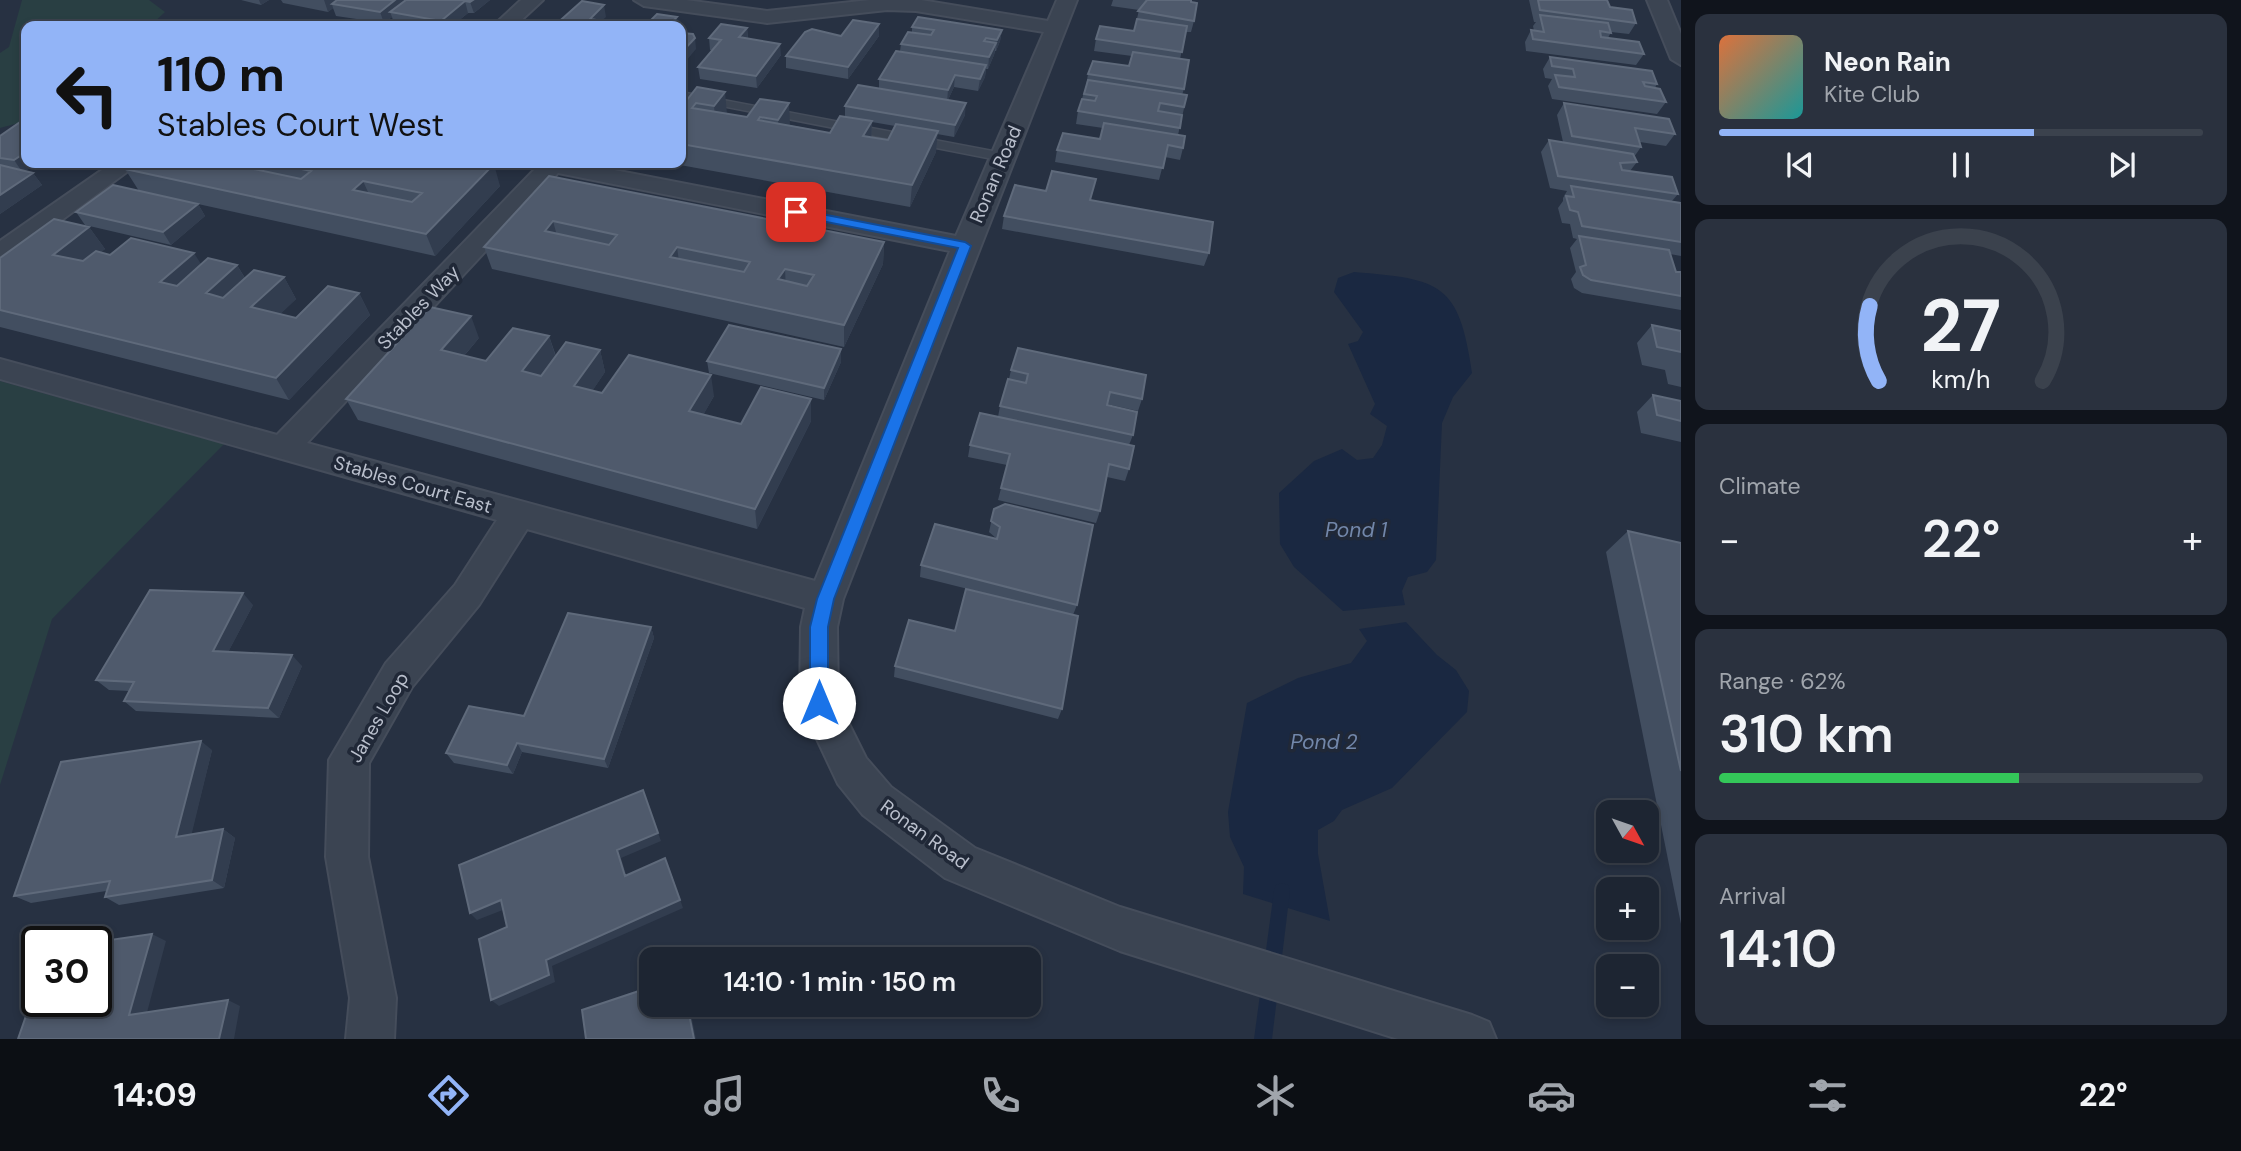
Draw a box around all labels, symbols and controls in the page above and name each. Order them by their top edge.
text: 110 m [157,42,285,106]
text: Neon Rain [1824,45,1951,79]
icon: left [42,49,133,140]
text: Kite Club [1824,79,1920,109]
text: Stables Court West [157,104,444,146]
street label: Ronan Road [964,122,1027,227]
icon: previous [1781,146,1819,184]
icon: pause [1942,146,1980,184]
icon: next [2103,146,2141,184]
pin [766,182,826,242]
icon: arrive [777,193,815,231]
street label: Stables Way [372,259,465,355]
text: 27 [1921,279,2001,374]
text: km/h [1931,362,1991,395]
street label: Stables Court East [331,450,495,519]
text: Climate [1719,471,1801,501]
text: 22° [1922,505,2000,573]
text: − [1719,515,1740,565]
text: + [2182,515,2203,565]
water label: Pond 1 [1325,516,1387,544]
position arrow [782,666,856,740]
text: Range · 62% [1719,666,1845,696]
street label: Janes Loop [343,668,414,767]
text: 310 km [1719,700,1894,768]
water label: Pond 2 [1290,728,1358,756]
street label: Ronan Road [876,794,974,875]
north arrow [1596,800,1659,863]
map controls [1596,800,1659,1017]
button: + [1596,877,1659,940]
text: Arrival [1719,881,1786,911]
text: 14:10 [1719,915,1837,983]
speed limit sign: 30 [21,926,112,1017]
button: − [1596,954,1659,1017]
text: 14:10 · 1 min · 150 m [724,965,956,999]
icon: directions [424,1071,473,1120]
icon: music [700,1071,749,1120]
icon: phone [976,1071,1025,1120]
icon: climate [1251,1071,1300,1120]
icon: car [1527,1071,1576,1120]
icon: filters [1803,1071,1852,1120]
text: 14:09 [113,1074,197,1116]
text: 22° [2079,1074,2128,1116]

